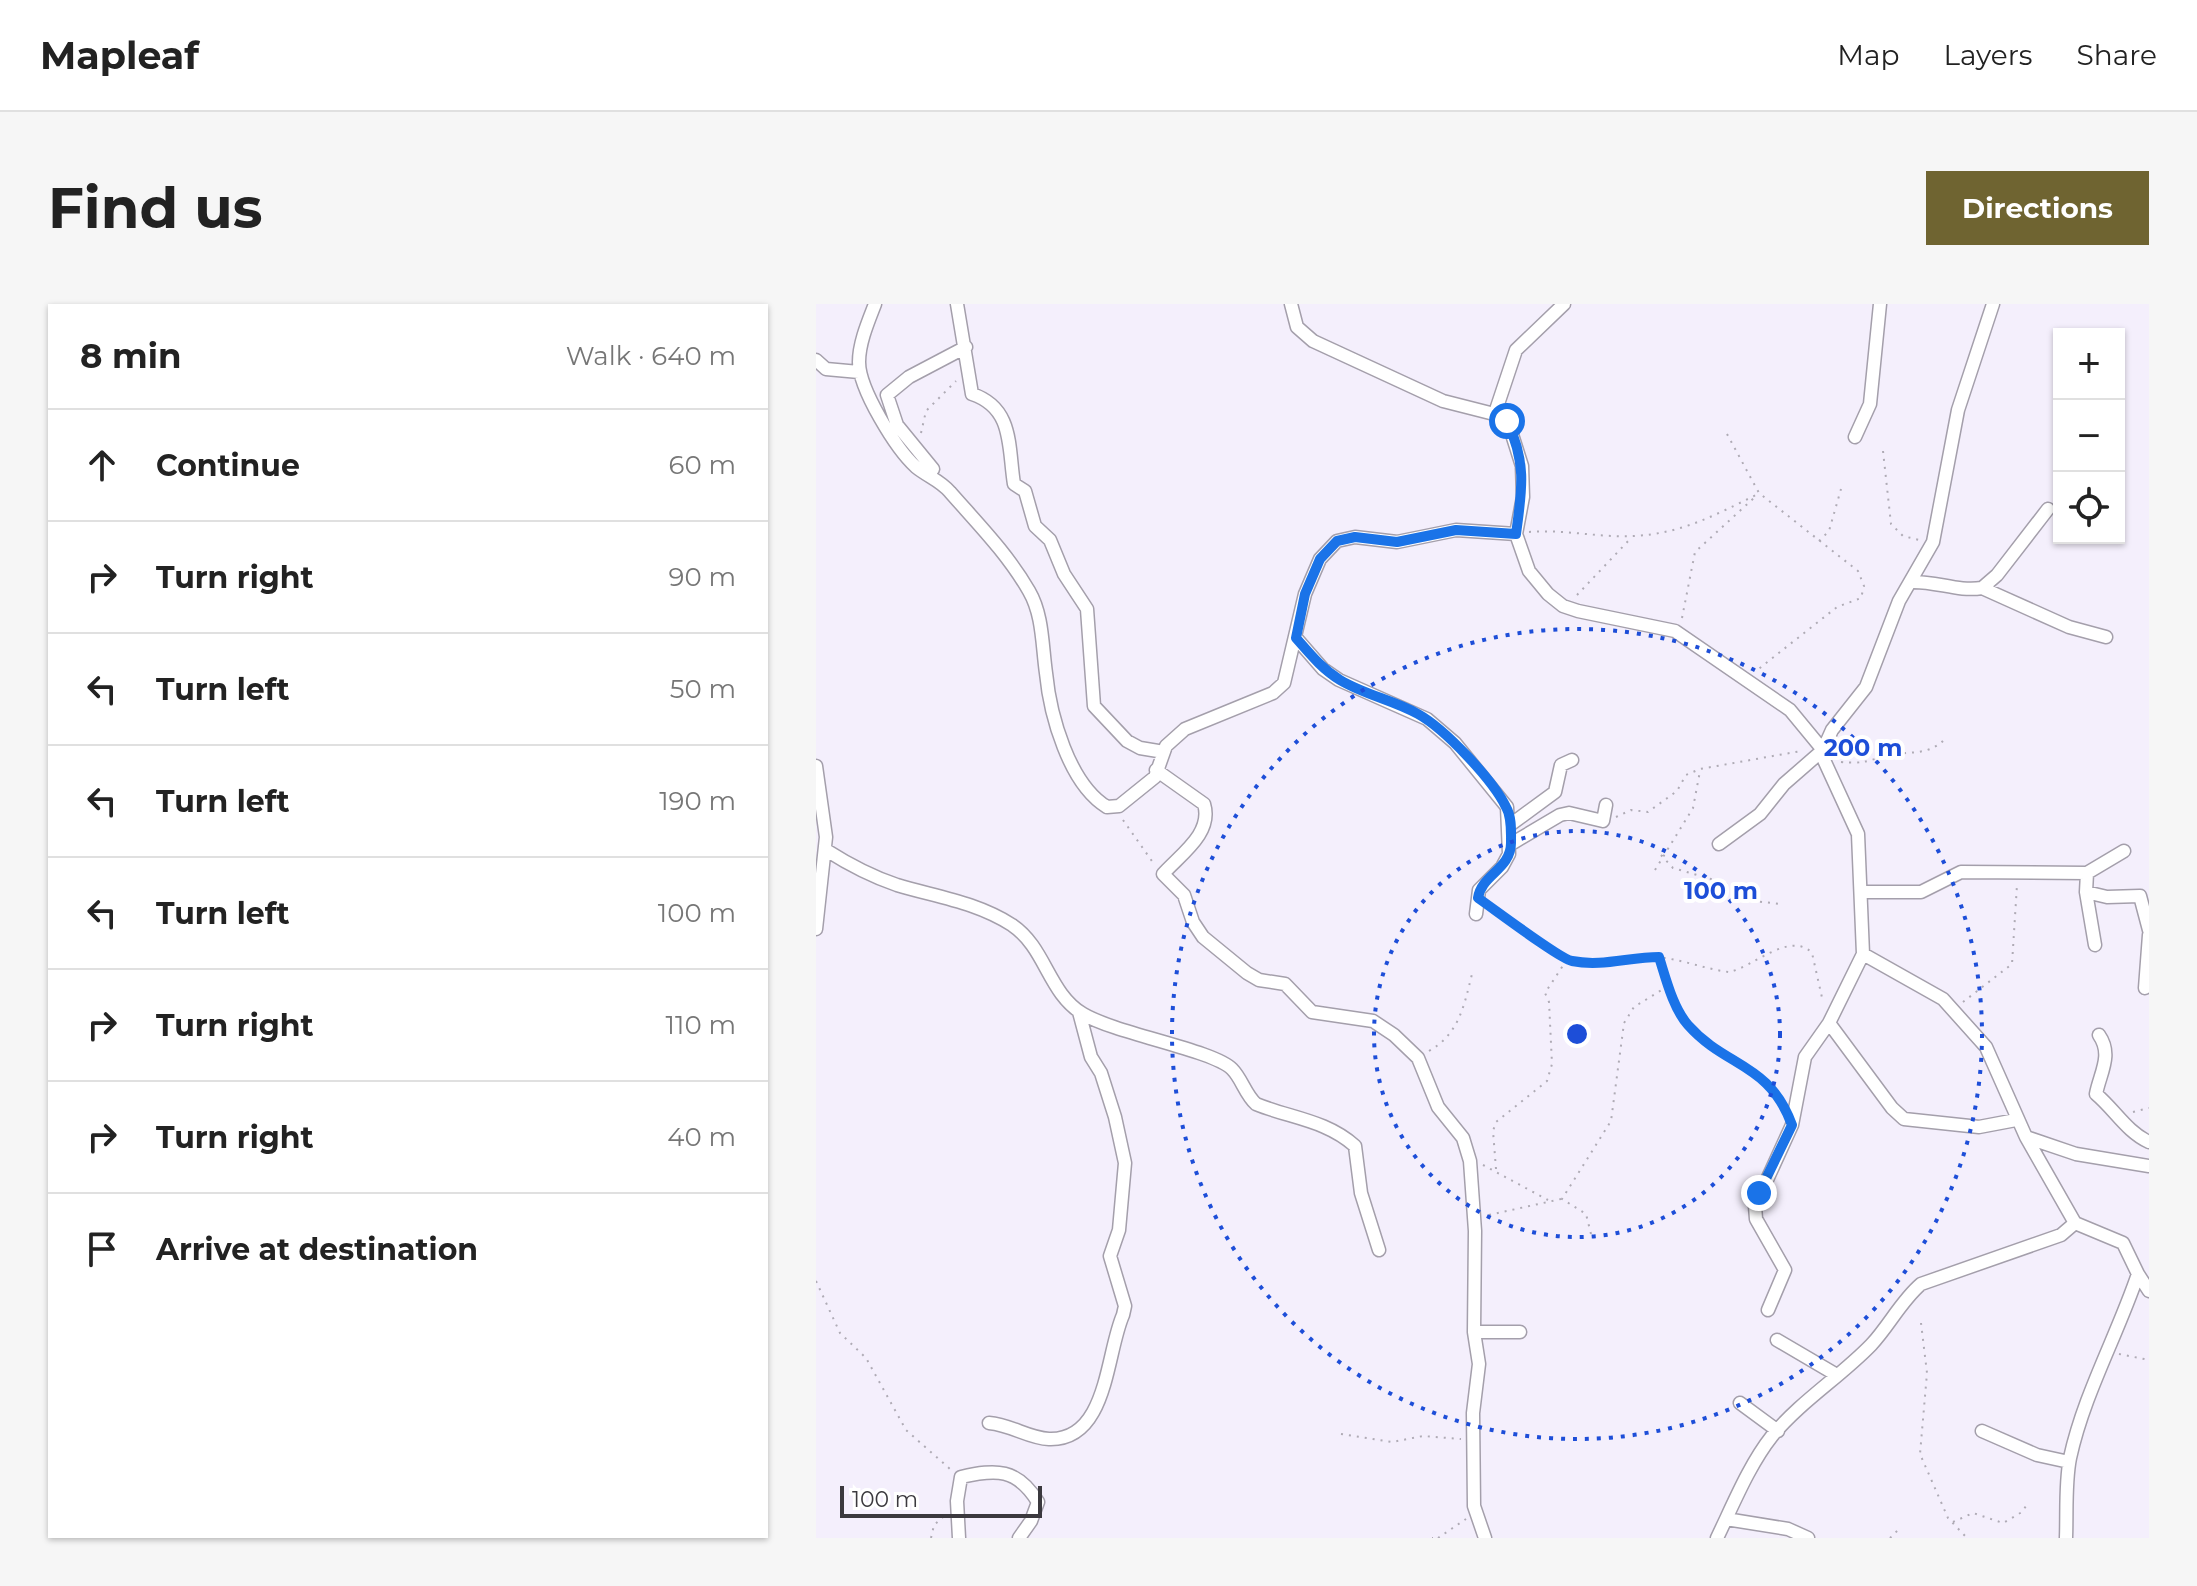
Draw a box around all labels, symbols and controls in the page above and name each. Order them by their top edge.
text: Mapleaf [40,32,199,79]
text: Map [1837,38,1900,72]
text: Layers [1944,38,2033,72]
text: Share [2077,38,2157,72]
button: Directions [1926,171,2149,245]
text: Find us [48,174,262,242]
map controls [2053,328,2125,544]
button: + [2053,328,2125,400]
text: 8 min [80,335,181,377]
text: Walk · 640 m [566,340,736,372]
button: − [2053,400,2125,472]
route start [1489,403,1525,439]
icon: ahead [80,443,124,487]
text: Continue [156,447,300,484]
text: 60 m [669,449,736,481]
button: locate [2053,472,2125,544]
icon: right [80,555,124,599]
text: Turn right [156,559,313,596]
text: 90 m [669,561,736,593]
icon: left [80,667,124,711]
text: Turn left [156,671,289,708]
text: 50 m [670,673,736,705]
text: 200 m [1824,733,1902,762]
icon: left [80,779,124,823]
text: Turn left [156,783,289,820]
text: 190 m [659,785,736,817]
text: 100 m [1684,876,1758,905]
icon: left [80,891,124,935]
text: Turn left [156,895,289,932]
text: 100 m [658,897,736,929]
icon: right [80,1003,124,1047]
text: Turn right [156,1007,313,1044]
text: 110 m [666,1009,736,1041]
centre of rings [1563,1020,1591,1048]
icon: right [80,1115,124,1159]
text: Turn right [156,1119,313,1156]
text: 40 m [667,1121,736,1153]
route end [1741,1175,1777,1211]
icon: arrive [80,1227,124,1271]
text: Arrive at destination [156,1231,478,1268]
scale bar [840,1482,1042,1518]
text: 100 m [852,1486,918,1513]

